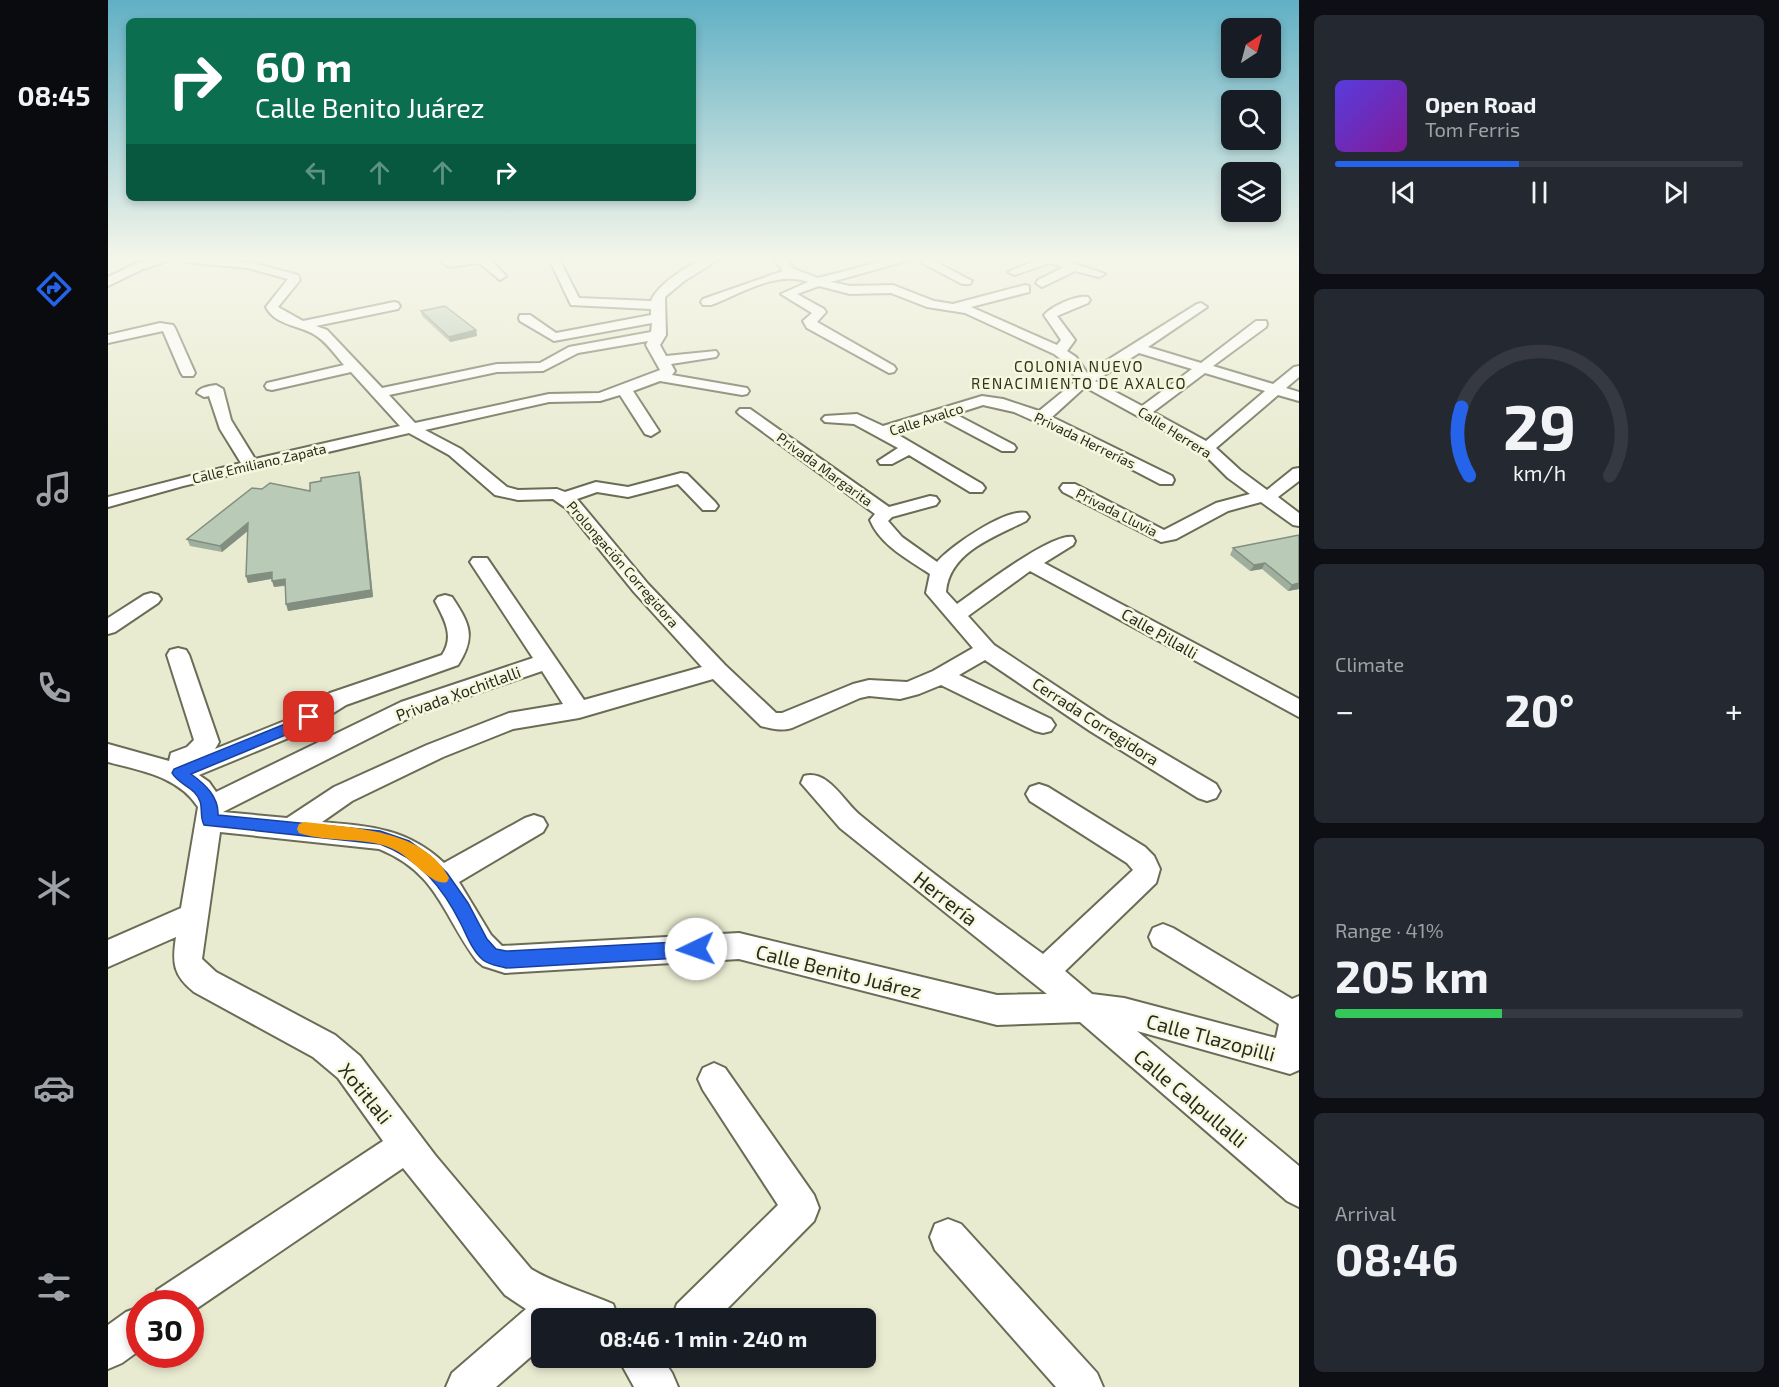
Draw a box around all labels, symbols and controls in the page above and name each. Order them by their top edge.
north arrow [1221,18,1281,78]
map controls [1221,18,1281,222]
text: 60 m [255,40,352,90]
icon: right [156,42,234,120]
text: 08:45 [18,79,90,111]
button: search [1221,90,1281,150]
text: Calle Benito Juárez [255,91,485,123]
text: Open Road [1425,91,1537,117]
text: Tom Ferris [1425,117,1520,141]
icon: left [300,156,333,189]
icon: ahead [363,156,396,189]
icon: ahead [426,156,459,189]
icon: right [489,156,522,189]
button: layers [1221,162,1281,222]
icon: previous [1387,176,1420,209]
icon: pause [1523,176,1556,209]
icon: next [1659,176,1692,209]
icon: directions [33,268,75,310]
district label: COLONIA NUEVO RENACIMIENTO DE AXALCO [971,357,1187,392]
text: 29 [1502,388,1576,463]
street label: Calle Axalco [887,399,965,439]
street label: Calle Herrera [1135,403,1215,461]
street label: Privada Herrerías [1032,408,1138,472]
street label: Privada Margarita [774,429,876,509]
street label: Calle Emiliano Zapata [190,439,328,487]
text: km/h [1512,461,1566,486]
icon: music [33,468,75,510]
street label: Privada Lluvia [1073,484,1161,540]
street label: Prolongación Corregidora [563,497,683,631]
street label: Calle Pillalli [1119,604,1201,662]
text: Climate [1335,652,1404,676]
street label: Privada Xochitlalli [393,662,523,724]
icon: phone [33,667,75,709]
street label: Cerrada Corregidora [1029,673,1163,769]
text: 20° [1505,682,1575,736]
text: − [1335,690,1354,730]
text: + [1725,690,1743,730]
pin [283,691,334,742]
icon: arrive [292,700,325,733]
street label: Herrería [909,866,983,930]
icon: climate [33,867,75,909]
position arrow [664,917,728,981]
text: Range · 41% [1335,918,1444,942]
street label: Calle Benito Juárez [754,939,924,1003]
text: 205 km [1335,948,1489,1002]
street label: Calle Tlazopilli [1144,1008,1278,1066]
street label: Calle Calpullalli [1129,1044,1253,1152]
street label: Xotitlali [334,1058,398,1128]
icon: car [33,1067,75,1109]
text: Arrival [1335,1201,1396,1225]
text: 08:46 [1335,1231,1458,1285]
icon: filters [33,1266,75,1308]
speed limit sign: 30 [126,1290,204,1368]
text: 08:46 · 1 min · 240 m [599,1325,808,1351]

